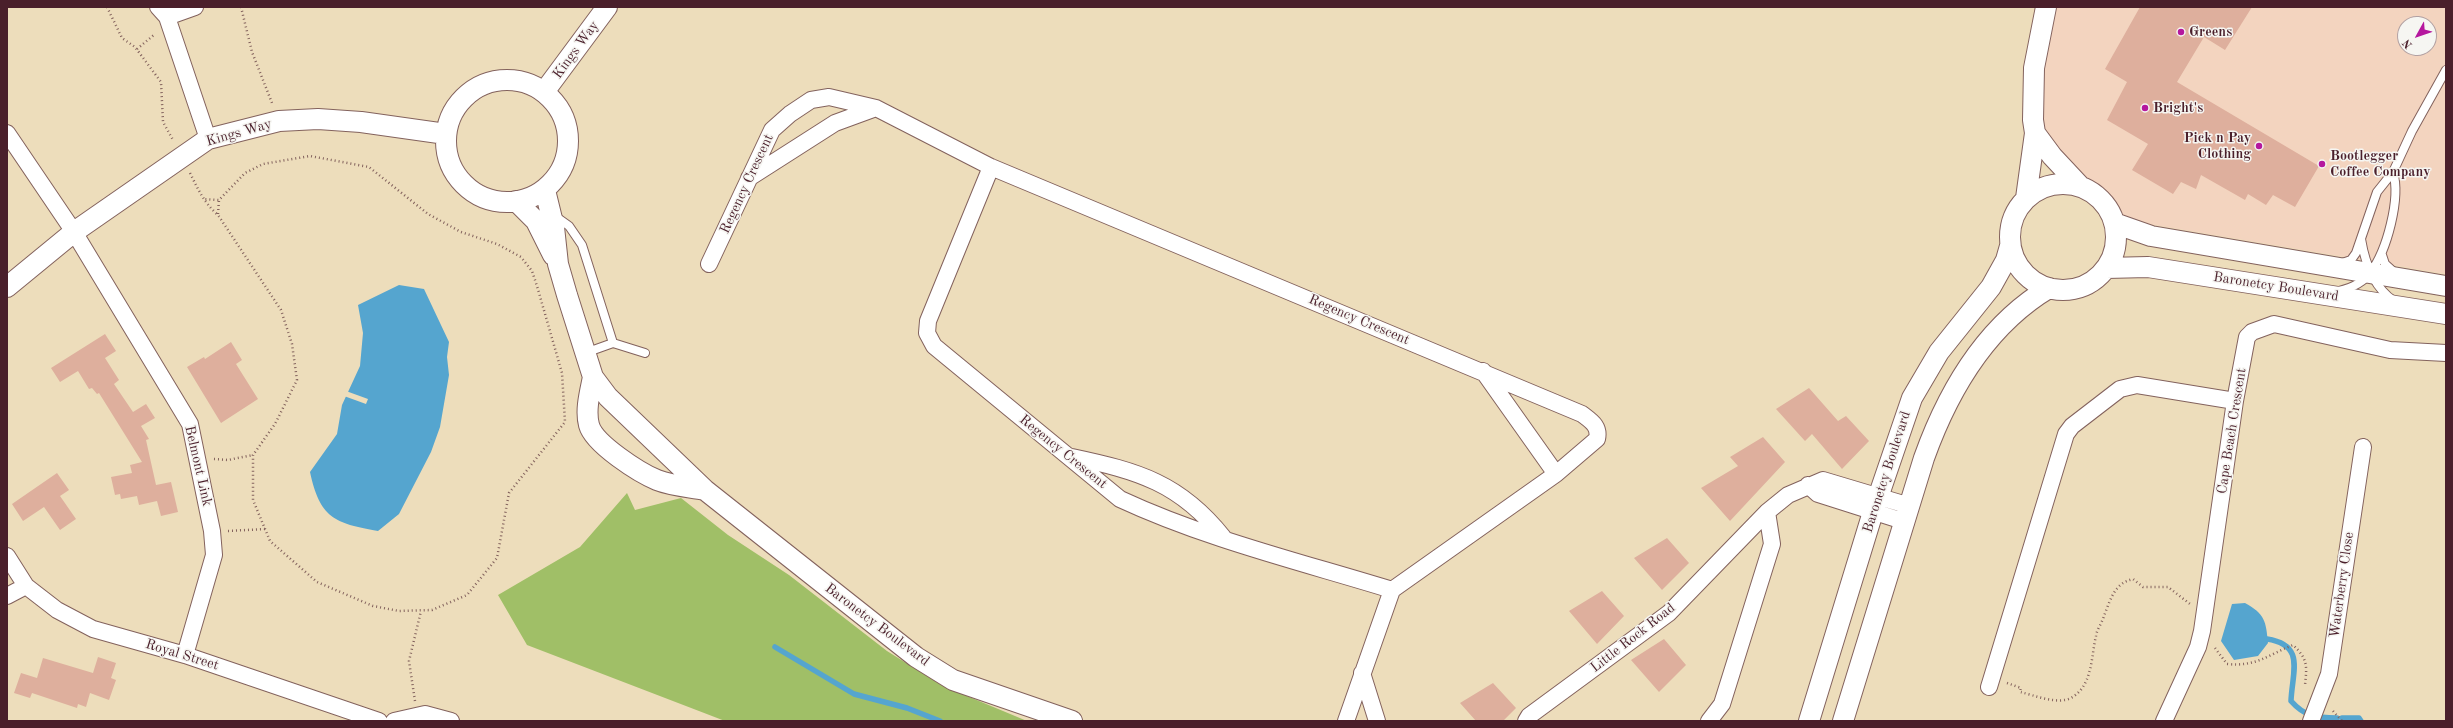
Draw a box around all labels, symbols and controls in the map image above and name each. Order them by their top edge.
north arrow [2397,16,2437,56]
street label: Kings Way [549,18,603,82]
place label: Greens [2189,24,2232,40]
marker: Greens [2176,27,2186,37]
text: N [2401,37,2415,50]
place label: Bright's [2153,100,2203,116]
marker: Bright's [2140,103,2150,113]
street label: Kings Way [204,116,274,150]
place label: Pick n Pay Clothing [2184,130,2251,162]
street label: Regency Crescent [717,131,777,237]
marker: Pick n Pay Clothing [2254,141,2264,151]
place label: Bootlegger Coffee Company [2330,148,2431,180]
marker: Bootlegger Coffee Company [2317,159,2327,169]
street label: Baronetcy Boulevard [2212,269,2340,305]
street label: Regency Crescent [1306,291,1412,349]
street label: Cape Beach Crescent [2214,367,2250,495]
street label: Baronetcy Boulevard [1859,409,1915,535]
street label: Regency Crescent [1016,411,1110,493]
street label: Belmont Link [181,424,215,508]
street label: Waterberry Close [2326,531,2358,639]
street label: Baronetcy Boulevard [821,580,933,670]
street label: Little Rock Road [1587,600,1679,676]
street label: Royal Street [143,636,221,674]

